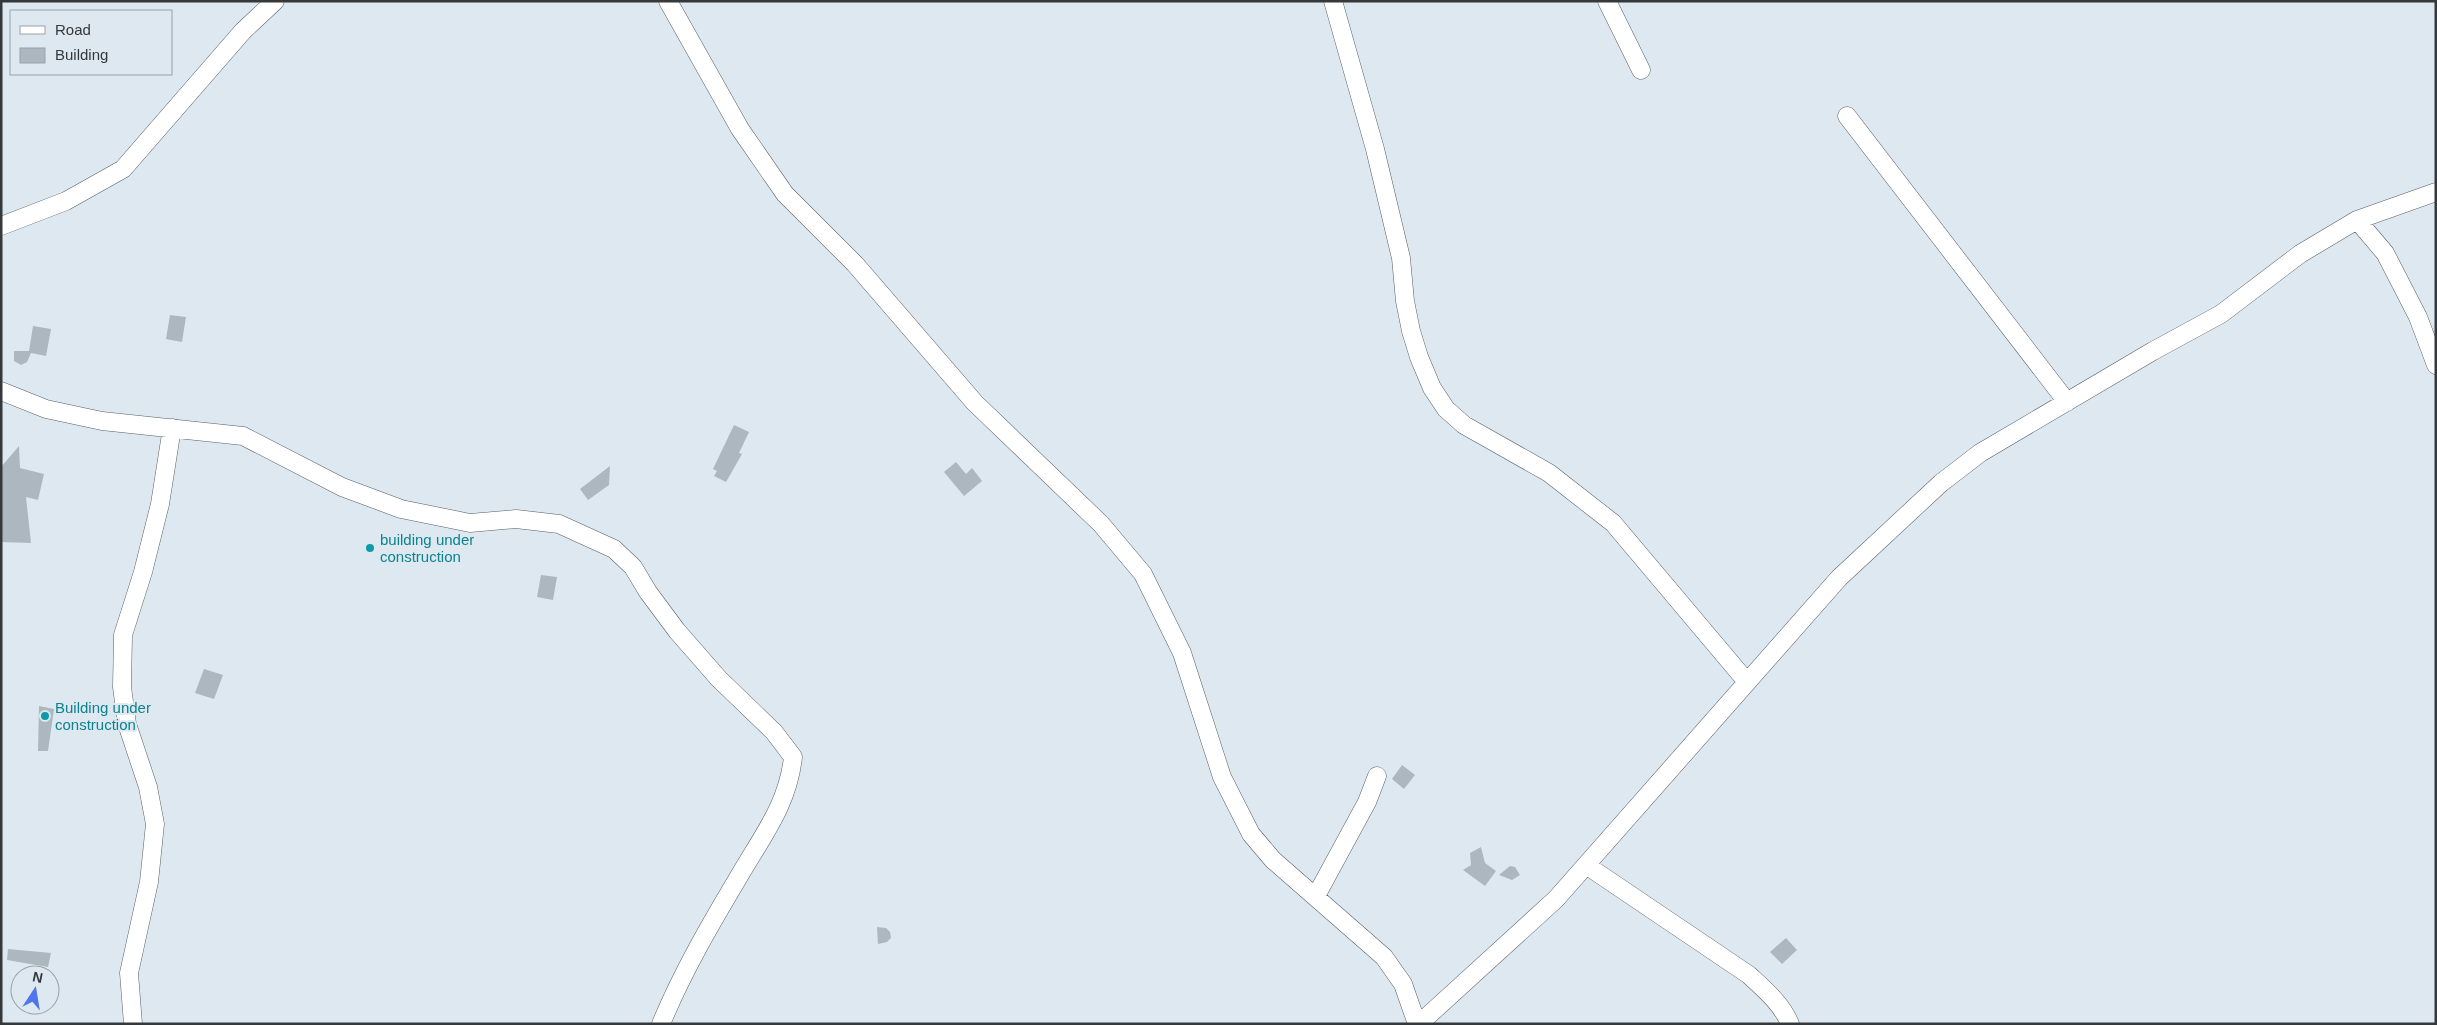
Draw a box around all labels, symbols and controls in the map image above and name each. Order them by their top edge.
legend [10,10,172,75]
text: Road [55,21,91,38]
text: Building [55,46,108,63]
place label: building under construction [380,531,474,565]
marker: building under construction [364,542,376,554]
place label: Building under construction [55,699,151,733]
marker: Building under construction [39,710,51,722]
north arrow [10,965,60,1015]
text: N [31,968,44,986]

